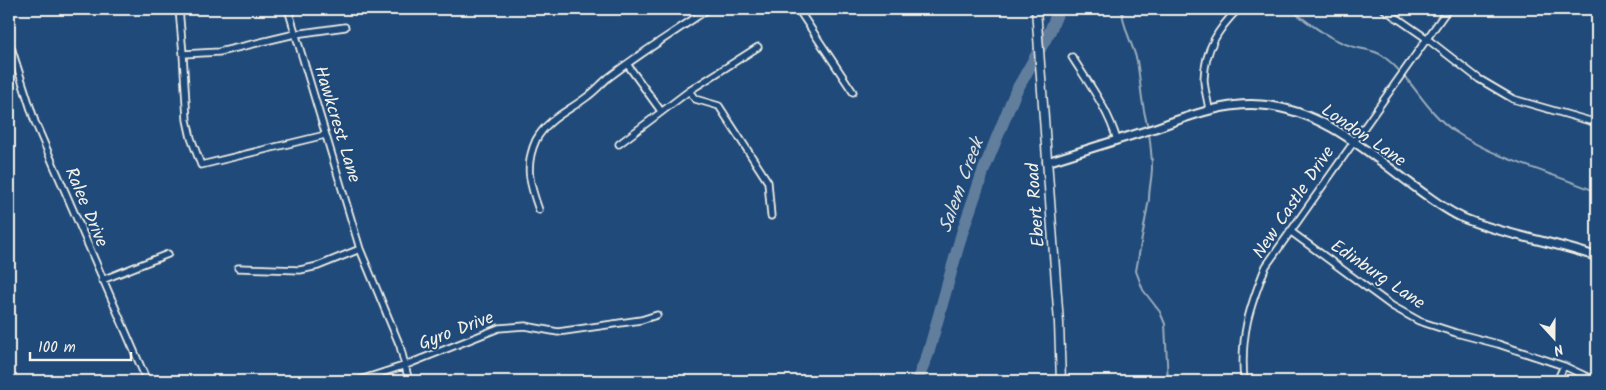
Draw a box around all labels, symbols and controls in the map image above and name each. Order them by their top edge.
street label: Hawkcrest Lane [305,62,368,187]
street label: London Lane [1315,97,1412,176]
water label: Salem Creek [931,131,994,237]
street label: New Castle Drive [1246,141,1343,265]
street label: Ebert Road [1019,161,1054,248]
street label: Ralee Drive [56,163,115,252]
street label: Edinburg Lane [1324,233,1431,318]
street label: Gyro Drive [415,304,498,359]
north arrow [1528,312,1578,362]
scale bar [30,330,131,362]
text: 100 m [38,336,76,360]
text: N [1550,337,1566,361]

